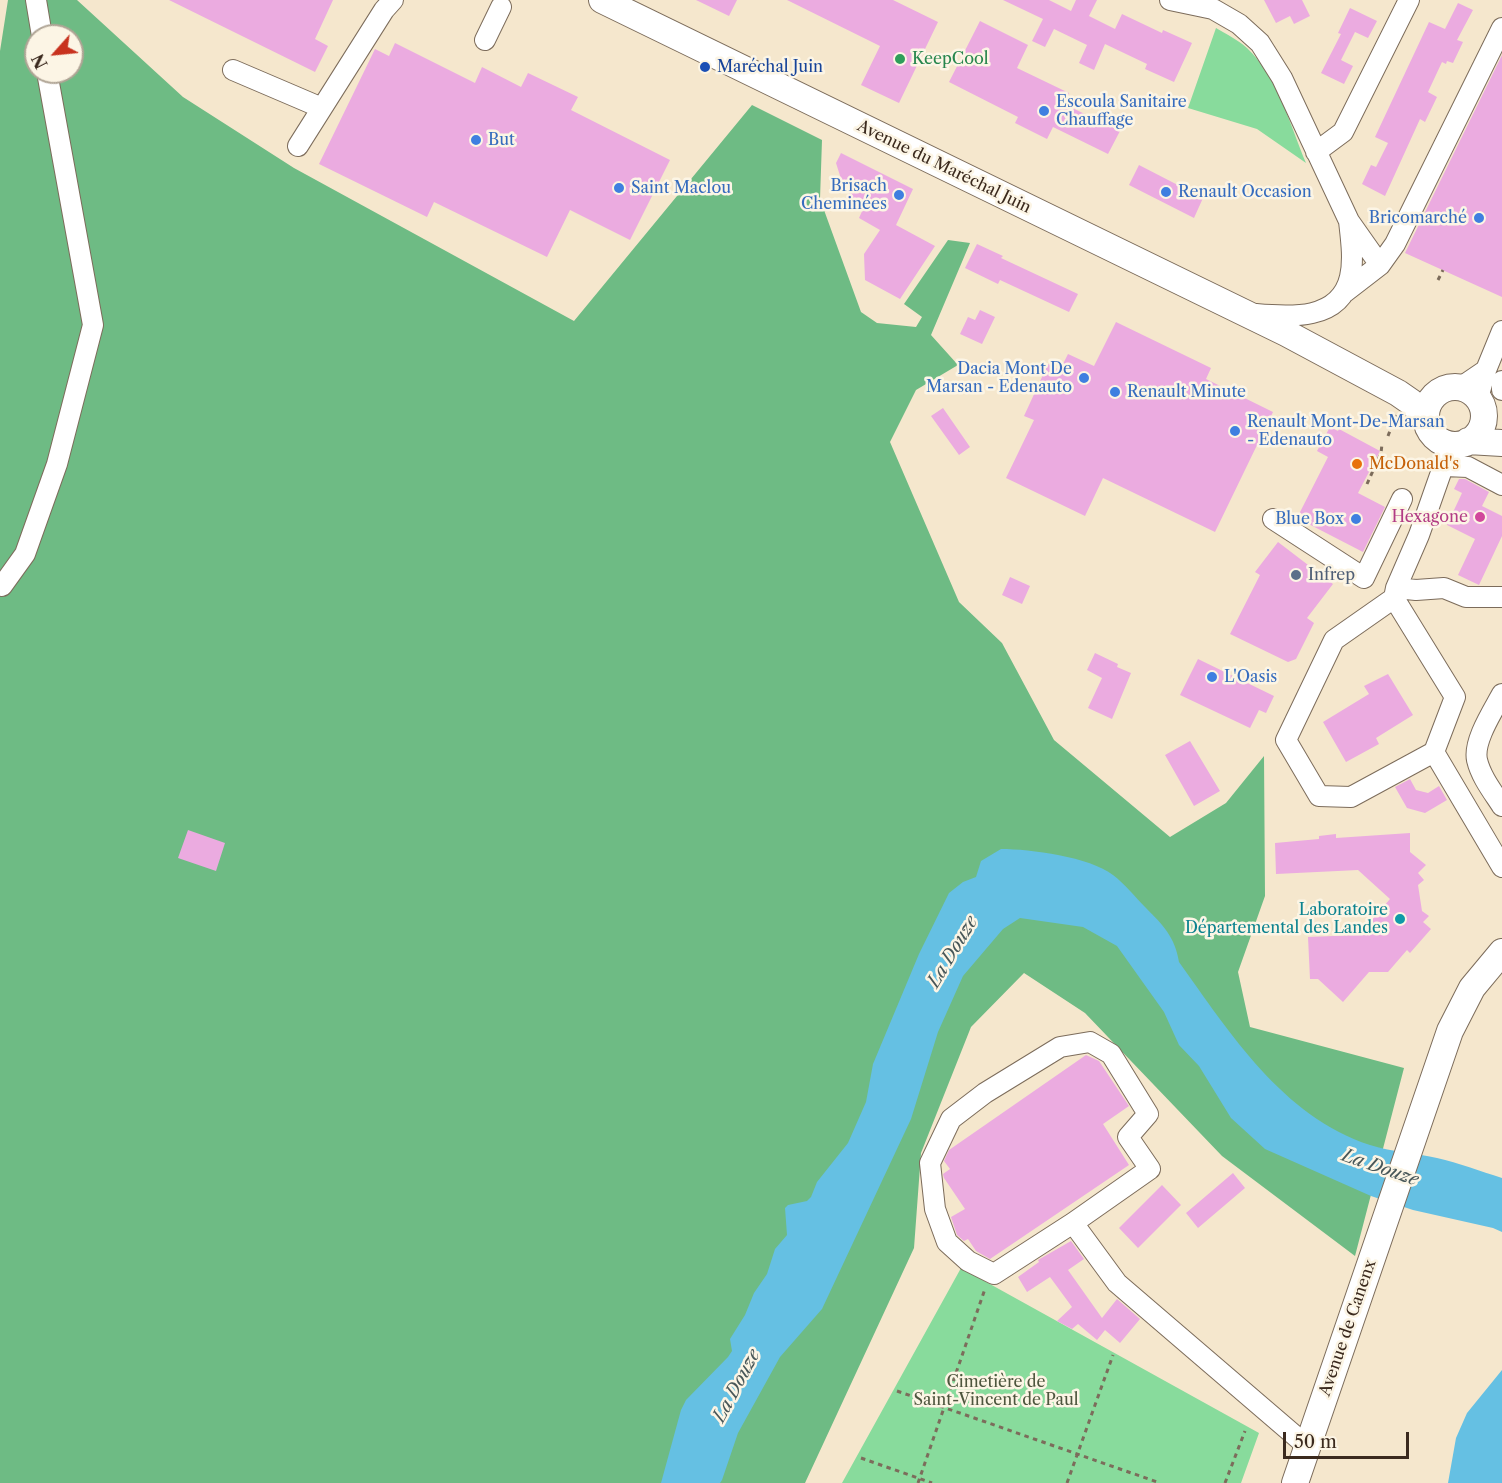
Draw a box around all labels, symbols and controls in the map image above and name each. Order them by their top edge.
north arrow [24,24,84,84]
place label: KeepCool [912,49,989,69]
text: N [28,51,52,72]
marker: KeepCool [893,52,907,66]
place label: Maréchal Juin [717,57,823,77]
marker: Maréchal Juin [698,60,712,74]
place label: Escoula Sanitaire Chauffage [1056,92,1187,130]
marker: Escoula Sanitaire Chauffage [1037,104,1051,118]
street label: Avenue du Maréchal Juin [854,116,1034,218]
place label: But [488,130,515,150]
marker: But [469,133,483,147]
place label: Brisach Cheminées [801,176,887,214]
place label: Saint Maclou [631,178,731,198]
marker: Saint Maclou [612,181,626,195]
place label: Renault Occasion [1178,182,1312,202]
marker: Renault Occasion [1159,185,1173,199]
marker: Brisach Cheminées [892,188,906,202]
place label: Bricomarché [1369,208,1467,228]
marker: Bricomarché [1472,211,1486,225]
place label: Dacia Mont De Marsan - Edenauto [926,359,1072,397]
marker: Dacia Mont De Marsan - Edenauto [1077,371,1091,385]
place label: Renault Minute [1127,382,1246,402]
marker: Renault Minute [1108,385,1122,399]
place label: Renault Mont-De-Marsan - Edenauto [1247,412,1445,450]
marker: Renault Mont-De-Marsan - Edenauto [1228,424,1242,438]
place label: McDonald's [1369,454,1459,474]
marker: McDonald's [1350,457,1364,471]
place label: Hexagone [1391,507,1468,527]
place label: Blue Box [1275,509,1344,529]
marker: Hexagone [1473,510,1487,524]
marker: Blue Box [1349,512,1363,526]
place label: Infrep [1308,565,1355,585]
marker: Infrep [1289,568,1303,582]
place label: L'Oasis [1224,667,1277,687]
marker: L'Oasis [1205,670,1219,684]
place label: Laboratoire Départemental des Landes [1185,900,1388,938]
water label: La Douze [923,912,983,992]
marker: Laboratoire Départemental des Landes [1393,912,1407,926]
water label: La Douze [1339,1145,1421,1191]
street label: Avenue de Canenx [1316,1257,1380,1399]
water label: La Douze [709,1346,765,1426]
park label: Cimetière de Saint-Vincent de Paul [913,1372,1079,1410]
scale bar [1286,1420,1412,1458]
text: 50 m [1294,1431,1337,1453]

